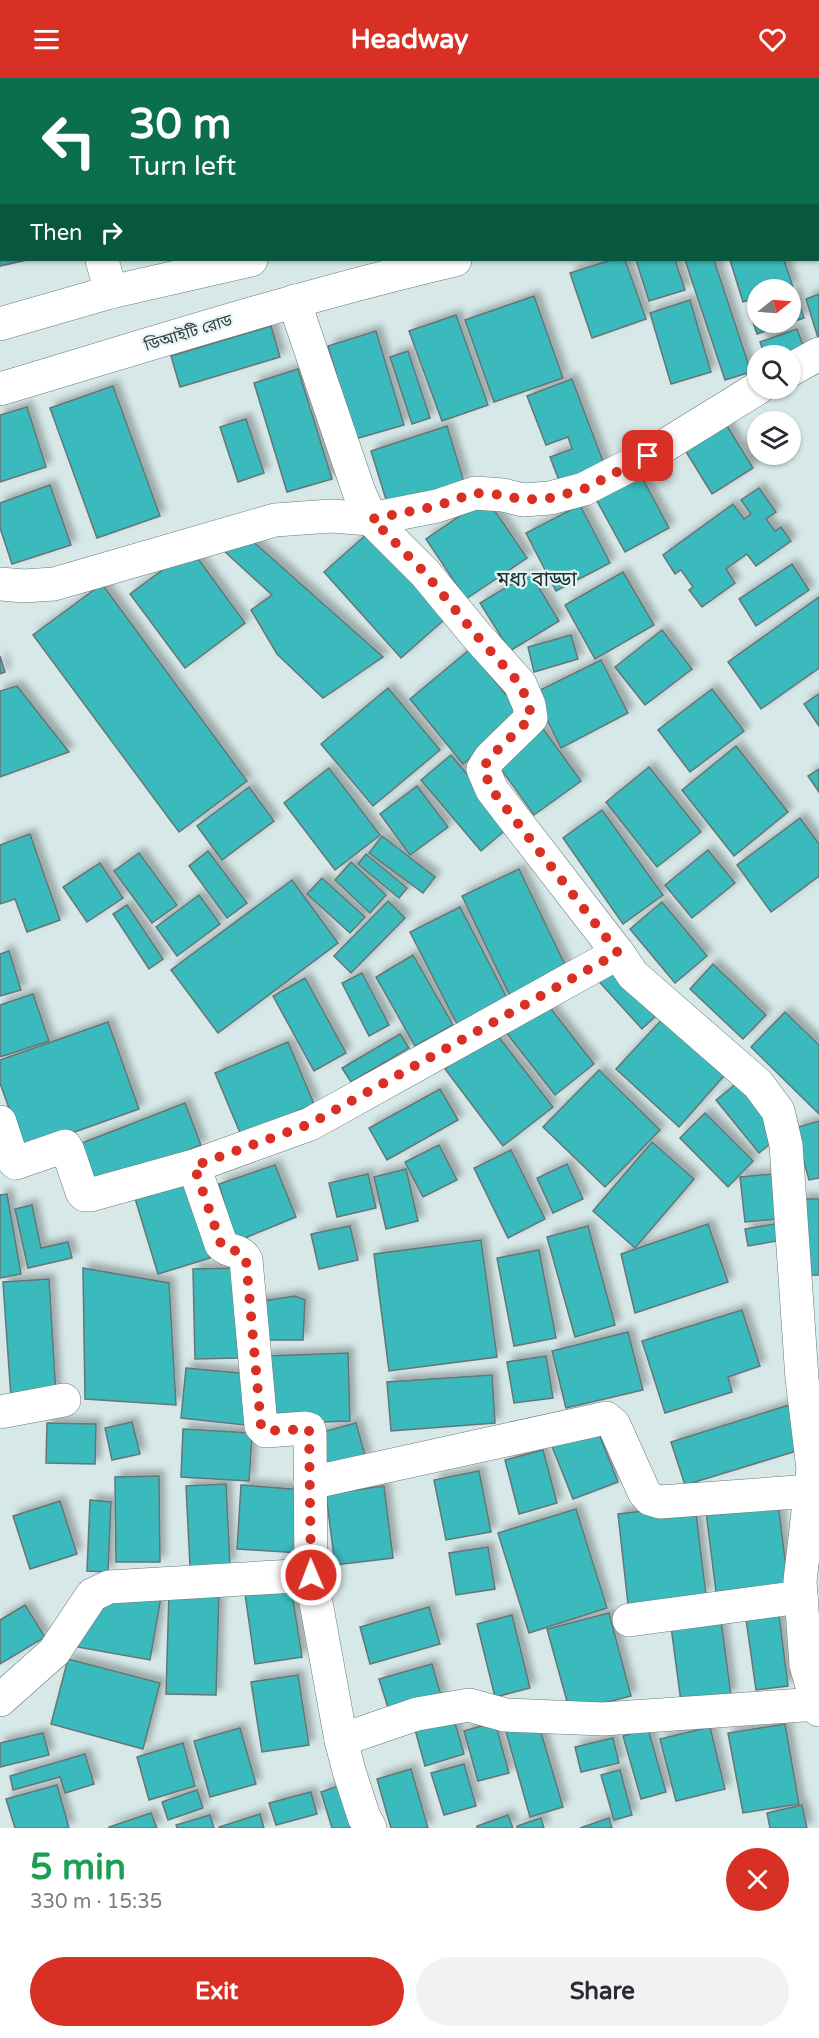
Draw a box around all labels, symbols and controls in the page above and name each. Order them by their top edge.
icon: menu [30,23,63,56]
text: Headway [350,23,469,56]
icon: heart [756,23,789,56]
text: 30 m [129,99,231,150]
icon: left [30,102,108,180]
text: Turn left [129,150,236,183]
icon: right [95,216,128,249]
text: Then [30,220,83,246]
north arrow [747,279,801,333]
map controls [747,279,801,465]
street label: ডিআইটি রোড [141,310,235,356]
button: search [747,345,801,399]
button: layers [747,411,801,465]
pin [622,430,673,481]
icon: arrive [631,439,664,472]
district label: মধ্য বাড্ডা [496,568,578,592]
position arrow [279,1543,343,1607]
text: 5 min [30,1846,126,1889]
button: close [726,1848,789,1911]
text: 330 m · 15:35 [30,1890,162,1914]
button: Exit [30,1957,404,2026]
button: Share [416,1957,789,2026]

